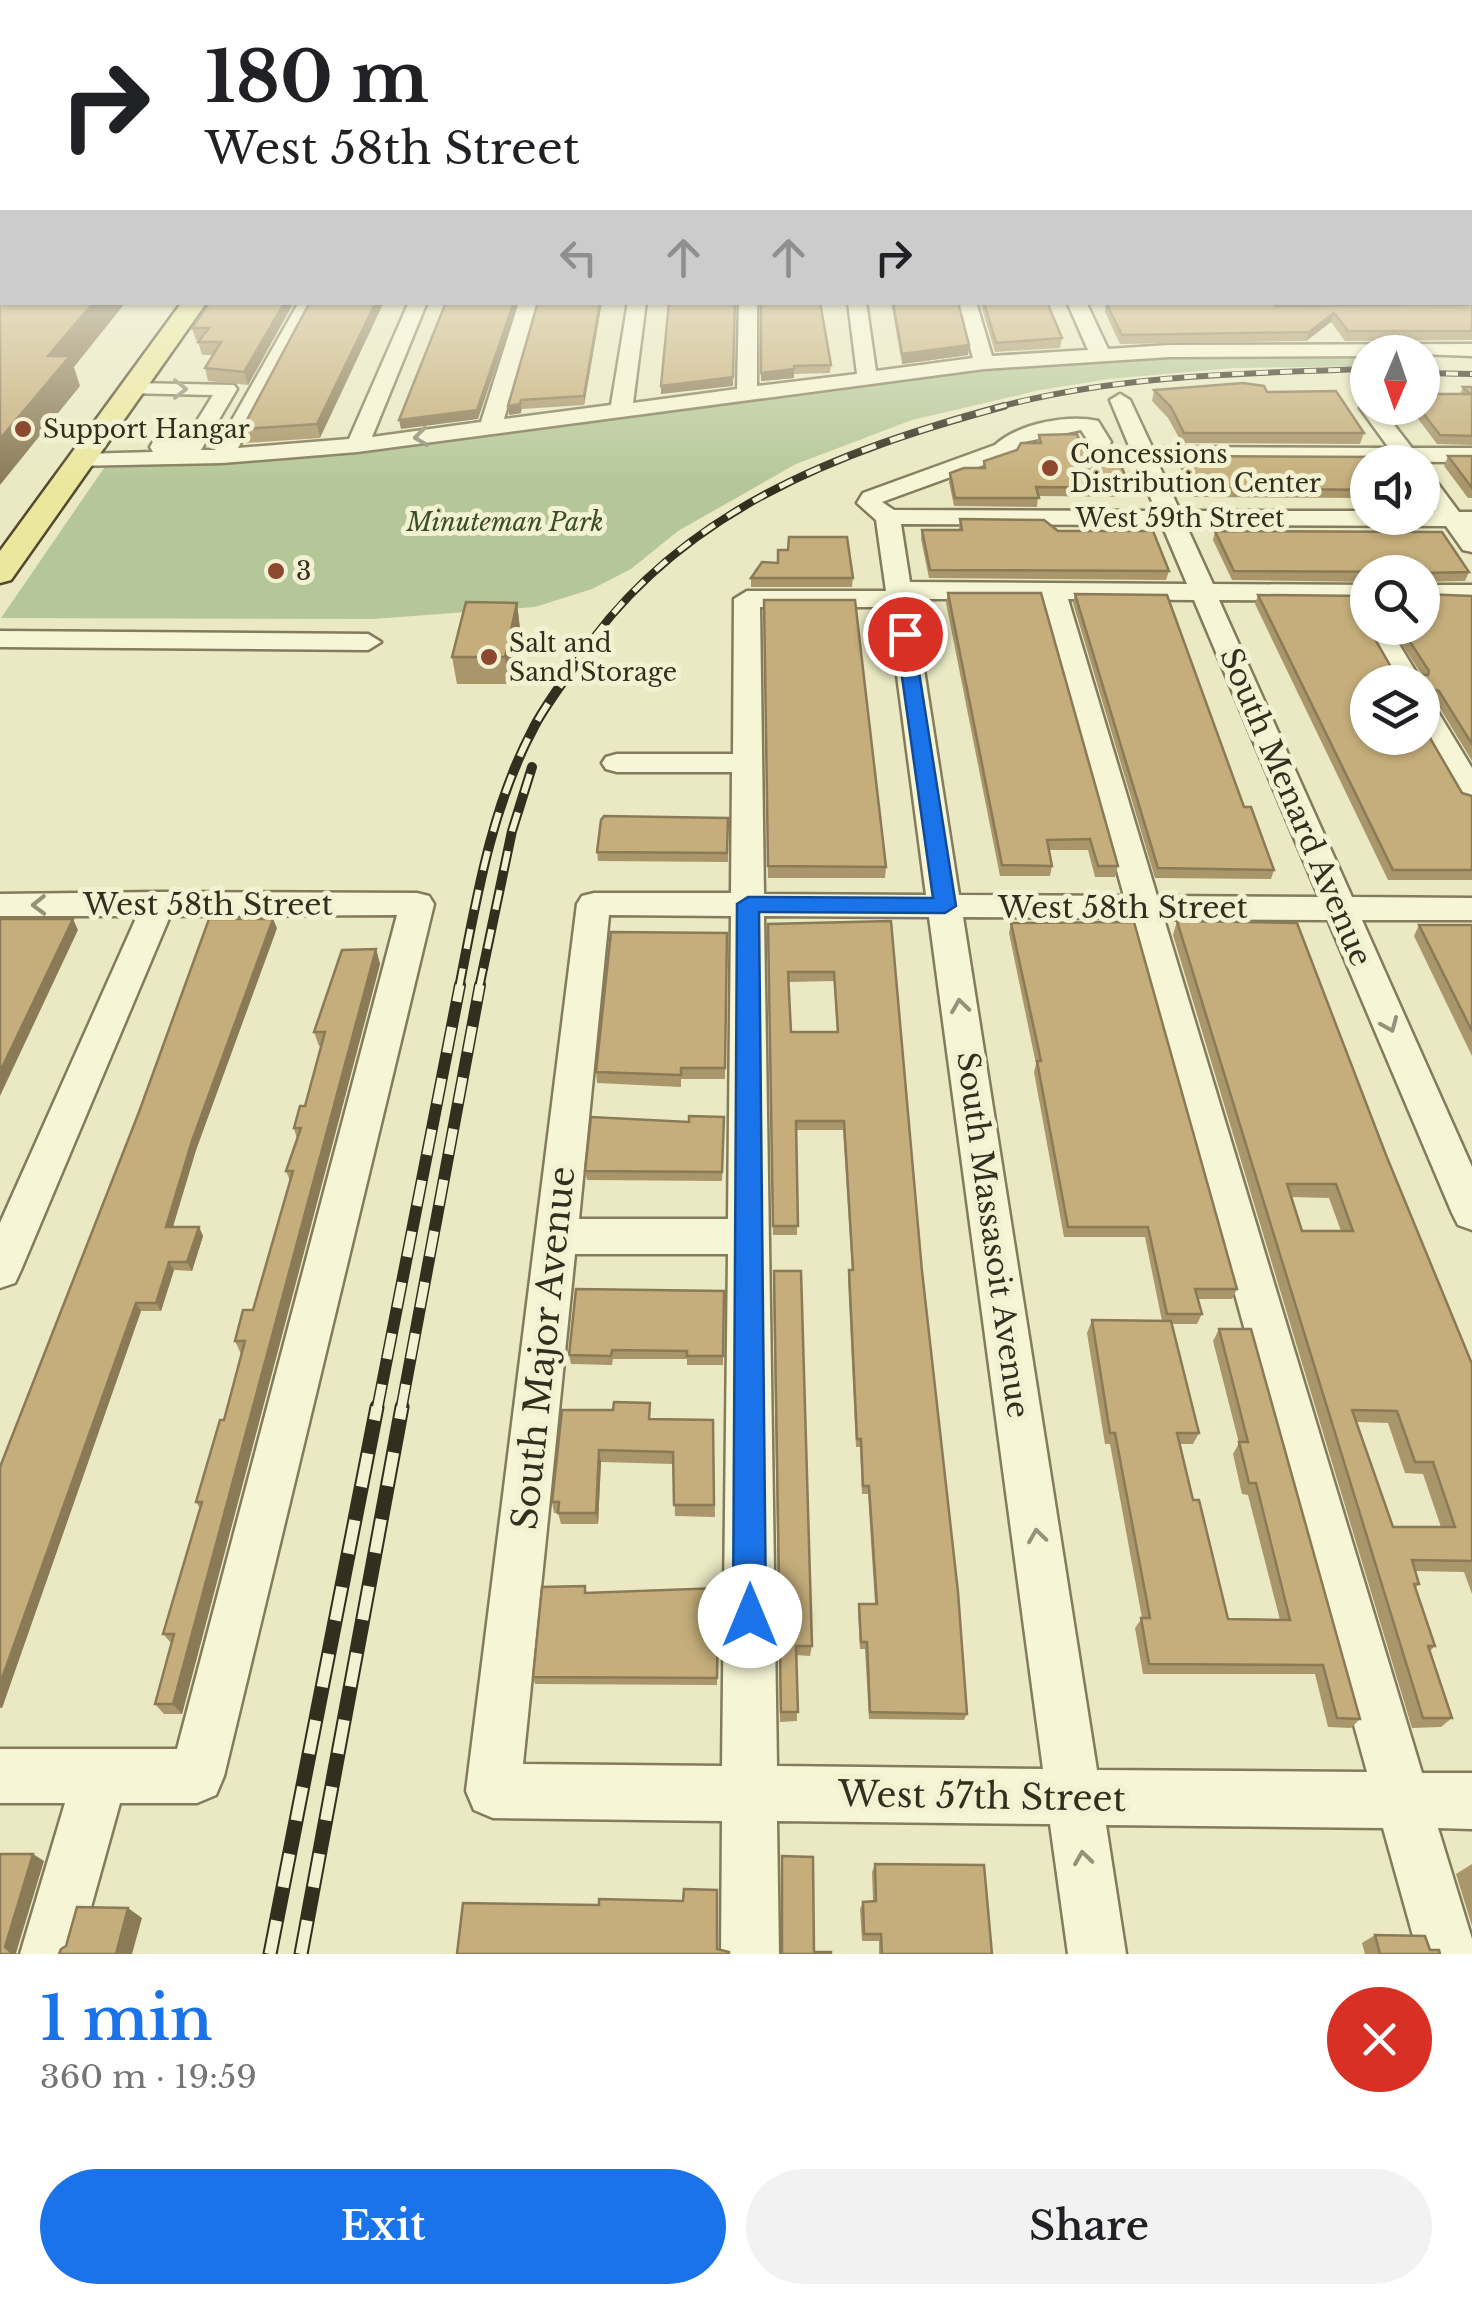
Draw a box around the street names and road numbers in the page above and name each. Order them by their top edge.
street label: West 59th Street [1074,503,1285,534]
street label: South Menard Avenue [1212,642,1380,972]
street label: West 58th Street [82,886,334,923]
street label: West 58th Street [997,889,1249,926]
street label: South Massasoit Avenue [949,1050,1037,1420]
street label: South Major Avenue [503,1164,583,1532]
street label: West 57th Street [837,1772,1126,1820]

